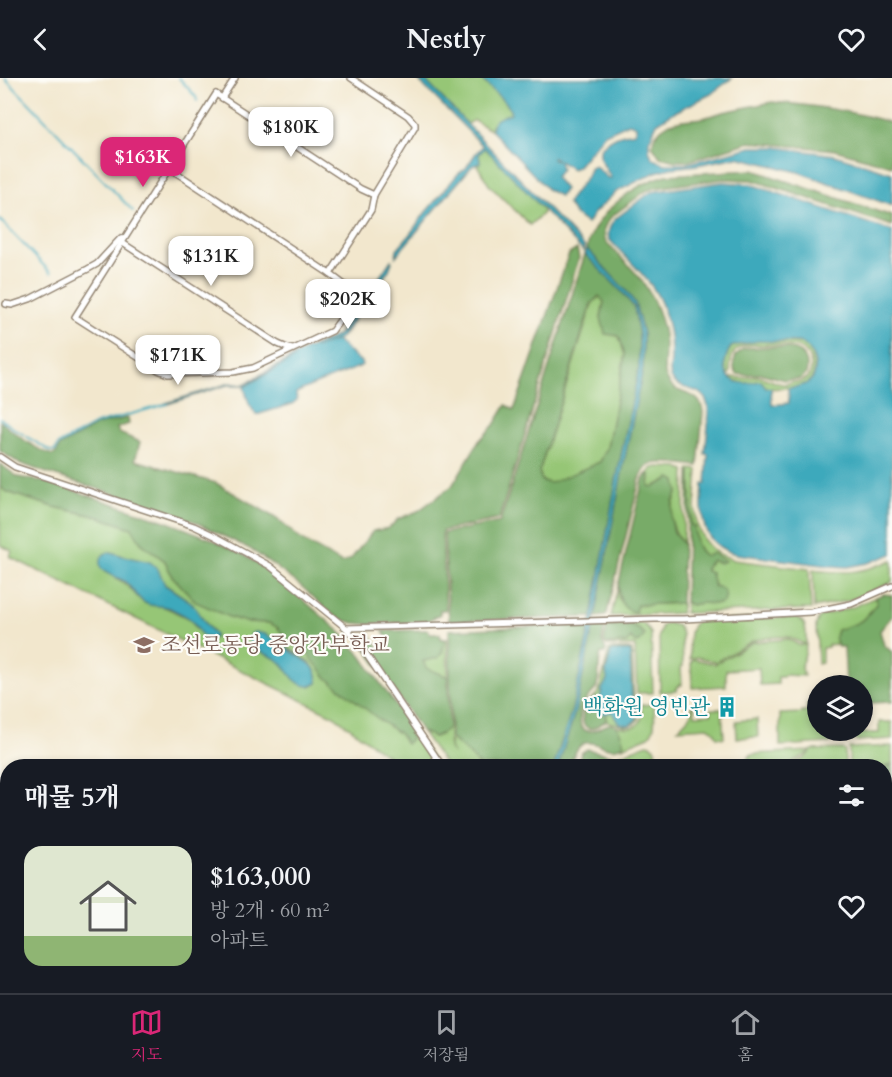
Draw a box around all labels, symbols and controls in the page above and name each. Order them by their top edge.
text: Nestly [406,21,486,58]
icon: back [24,23,57,56]
icon: heart [835,23,868,56]
pin: $180K [249,107,333,158]
text: $180K [262,113,320,140]
pin: $163K [101,137,185,188]
text: $163K [114,143,172,170]
pin: $131K [169,236,253,287]
text: $131K [182,242,240,269]
pin: $202K [306,279,390,330]
text: $202K [319,285,377,312]
pin: $171K [136,335,220,386]
text: $171K [149,341,207,368]
place label: 조선로동당 중앙간부학교 [161,631,390,660]
school or university icon: 조선로동당 중앙간부학교 [132,633,156,657]
map controls [807,675,873,741]
button: layers [807,675,873,741]
place label: 백화원 영빈관 [583,693,711,722]
building icon: 백화원 영빈관 [715,695,739,719]
icon: filters [835,779,868,812]
text: 매물 5개 [24,780,120,815]
text: $163,000 [210,859,311,894]
icon: home [72,870,144,942]
icon: heart [835,890,868,923]
text: 방 2개 · 60 m² [210,897,330,924]
text: 아파트 [210,927,268,954]
tab: 지도 [130,1006,163,1066]
tab: 저장됨 [423,1006,469,1066]
tab: 홈 [729,1006,762,1066]

